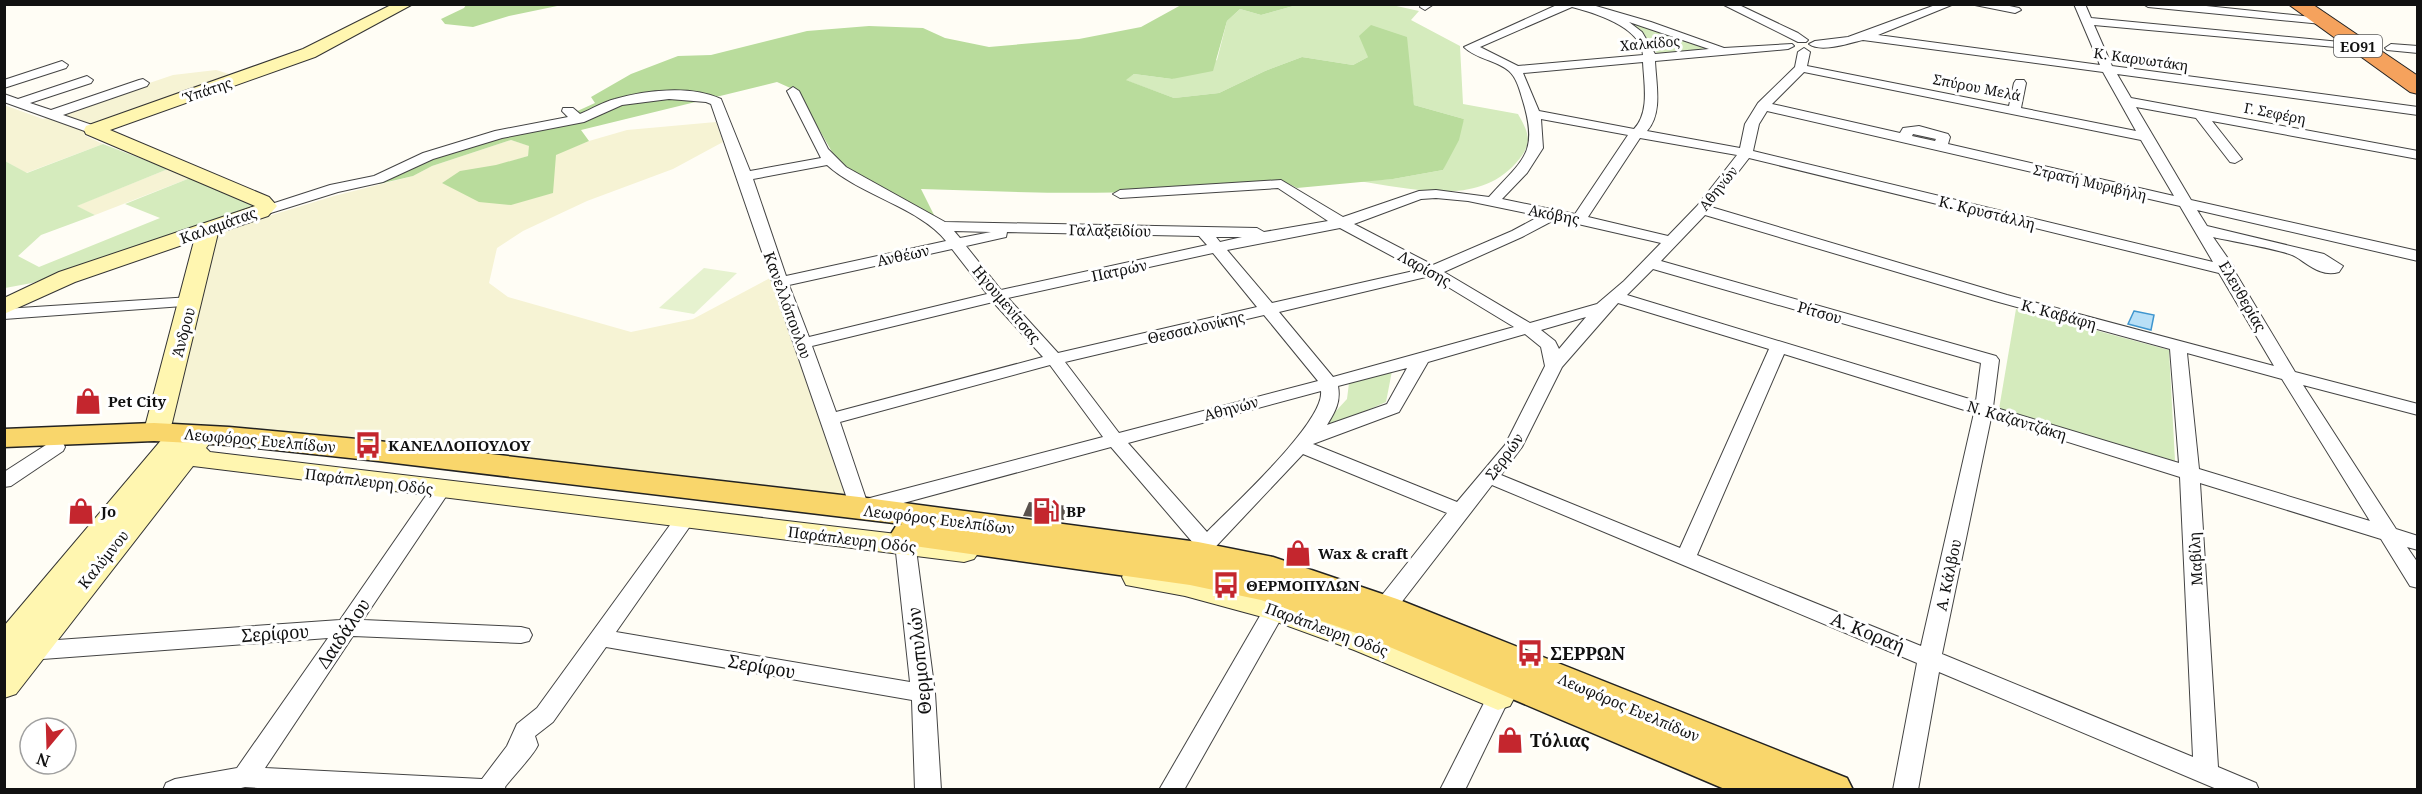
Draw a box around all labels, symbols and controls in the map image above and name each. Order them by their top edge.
street label: Χαλκίδος [1619,31,1681,55]
road number: ΕΟ91 [2334,35,2382,57]
street label: Κ. Καρυωτάκη [2093,43,2189,75]
street label: Σπύρου Μελά [1932,69,2023,105]
street label: Ύπάτης [179,73,234,108]
street label: Γ. Σεφέρη [2243,98,2307,128]
street label: Στρατή Μυριβήλη [2032,160,2148,204]
street label: Αθηνών [1694,162,1742,214]
street label: Κ. Κρυστάλλη [1937,190,2037,234]
street label: Ακόβης [1527,199,1581,229]
street label: Καλαμάτας [177,202,259,248]
street label: Γαλαξειδίου [1069,219,1151,241]
street label: Ανθέων [875,240,931,270]
street label: Λαρίσης [1395,245,1455,291]
street label: Κανελλόπουλου [759,249,817,361]
street label: Πατρών [1089,254,1149,286]
street label: Ελευθερίας [2215,257,2271,335]
street label: Ηγουμενίτσας [968,261,1046,347]
street label: Κ. Καβάφη [2019,294,2099,334]
street label: Ρίτσου [1795,296,1845,328]
street label: Άνδρου [167,305,199,359]
street label: Θεσσαλονίκης [1145,306,1247,348]
shop icon: Pet City [73,386,103,416]
place label: Pet City [108,391,167,411]
street label: Αθηνών [1201,391,1261,425]
street label: Ν. Καζαντζάκη [1965,395,2069,445]
street label: Λεωφόρος Ευελπίδων [183,423,337,457]
street label: Σερρών [1480,429,1528,483]
bus stop icon: ΚΑΝΕΛΛΟΠΟΥΛΟΥ [353,430,383,460]
place label: ΚΑΝΕΛΛΟΠΟΥΛΟΥ [388,435,531,455]
street label: Παράπλευρη Οδός [304,463,434,499]
shop icon: Jo [66,496,96,526]
fuel station icon: BP [1031,496,1061,526]
street label: Λεωφόρος Ευελπίδων [862,500,1016,538]
place label: Jo [100,501,116,521]
place label: BP [1066,501,1086,521]
street label: Παράπλευρη Οδός [787,521,917,557]
street label: Καλύμνου [73,526,133,592]
street label: Μαβίλη [2184,532,2206,586]
street label: A. Κάλβου [1931,537,1965,613]
shop icon: Wax & craft [1283,538,1313,568]
place label: Wax & craft [1318,543,1408,563]
bus stop icon: ΘΕΡΜΟΠΥΛΩΝ [1211,570,1241,600]
place label: ΘΕΡΜΟΠΥΛΩΝ [1246,575,1360,595]
street label: Δαιδάλου [311,593,375,673]
street label: Παράπλευρη Οδός [1263,598,1391,660]
street label: Θερμοπυλών [901,606,937,716]
street label: Α. Κοραή [1827,606,1909,658]
street label: Σερίφου [240,619,310,647]
bus stop icon: ΣΕΡΡΩΝ [1515,638,1545,668]
place label: ΣΕΡΡΩΝ [1550,641,1625,665]
street label: Σερίφου [726,648,798,684]
street label: Λεωφόρος Ευελπίδων [1555,668,1703,746]
north arrow [18,716,78,776]
shop icon: Τόλιας [1495,725,1525,755]
place label: Τόλιας [1530,728,1590,752]
text: N [33,748,53,773]

